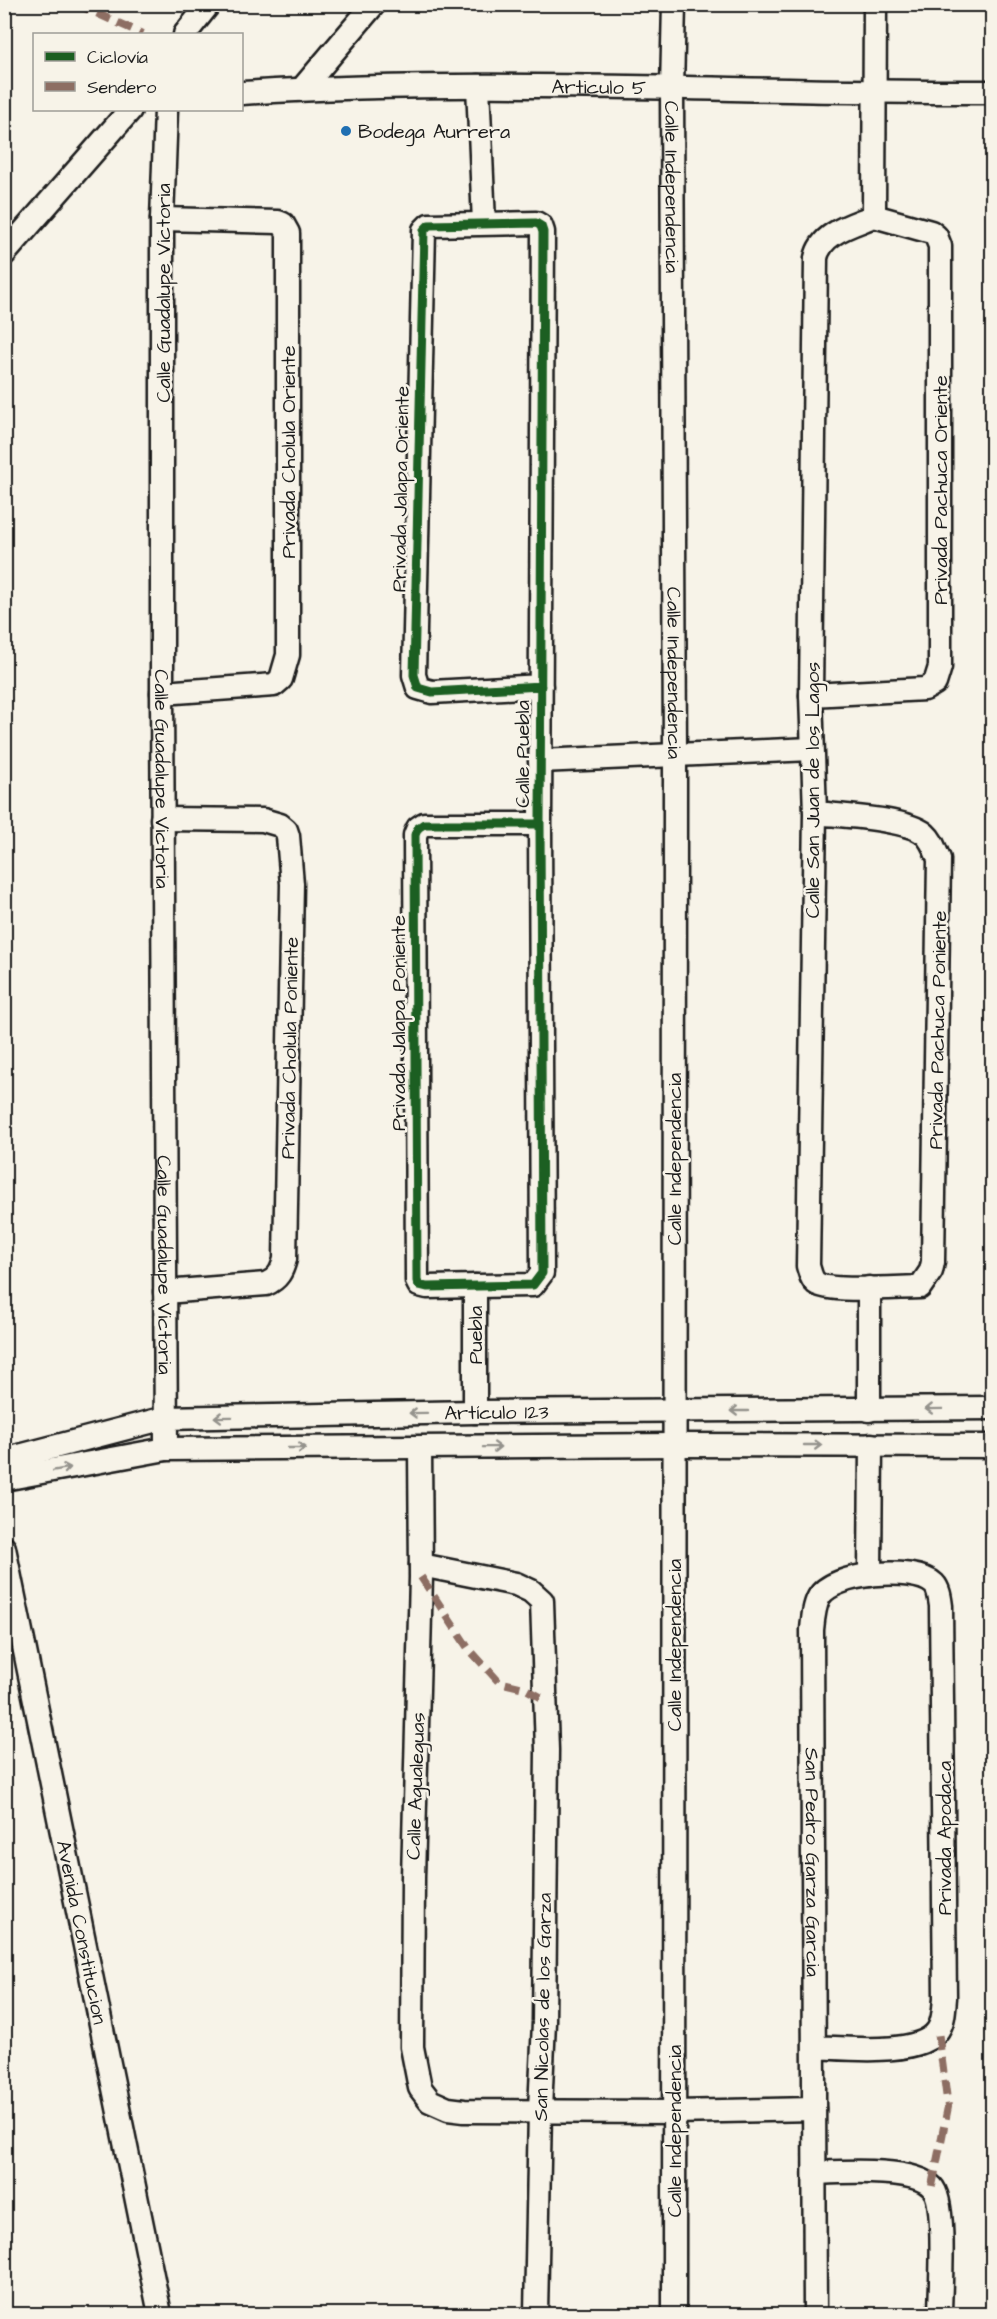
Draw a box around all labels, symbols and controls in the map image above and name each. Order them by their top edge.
legend [33,33,243,111]
text: Ciclovía [87,45,148,70]
street label: Articulo 5 [552,73,646,102]
text: Sendero [87,75,156,100]
street label: Calle Independencia [657,101,686,273]
place label: Bodega Aurrera [358,118,510,147]
marker: Bodega Aurrera [339,124,353,138]
street label: Calle Guadalupe Victoria [150,183,178,403]
street label: Privada Cholula Oriente [275,345,303,558]
street label: Privada Pachuca Oriente [927,375,955,605]
street label: Privada Jalapa Oriente [385,385,417,592]
street label: Calle Independencia [659,587,688,759]
street label: Calle San Juan de los Lagos [799,662,828,918]
street label: Calle Guadalupe Victoria [147,669,176,889]
street label: Calle Puebla [509,700,537,808]
street label: Privada Pachuca Poniente [922,910,954,1150]
street label: Privada Jalapa Poniente [385,915,413,1131]
street label: Privada Cholula Poniente [274,936,306,1159]
street label: Calle Independencia [661,1073,689,1245]
street label: Calle Guadalupe Victoria [149,1155,179,1375]
street label: Puebla [462,1306,490,1364]
street label: Artículo 123 [444,1398,549,1428]
one-way arrow [925,1403,945,1415]
one-way arrow [730,1405,750,1417]
one-way arrow [409,1407,429,1419]
one-way arrow [214,1411,234,1423]
one-way arrow [803,1439,823,1451]
one-way arrow [482,1441,502,1453]
one-way arrow [287,1443,307,1454]
one-way arrow [52,1463,71,1474]
street label: Calle Independencia [661,1559,689,1731]
street label: Calle Agualeguas [399,1712,434,1860]
street label: San Pedro Garza Garcia [798,1747,827,1977]
street label: Privada Apodaca [931,1761,959,1915]
street label: Avenida Constitucion [49,1838,114,2027]
street label: San Nicolas de los Garza [527,1893,559,2122]
street label: Calle Independencia [661,2045,689,2217]

